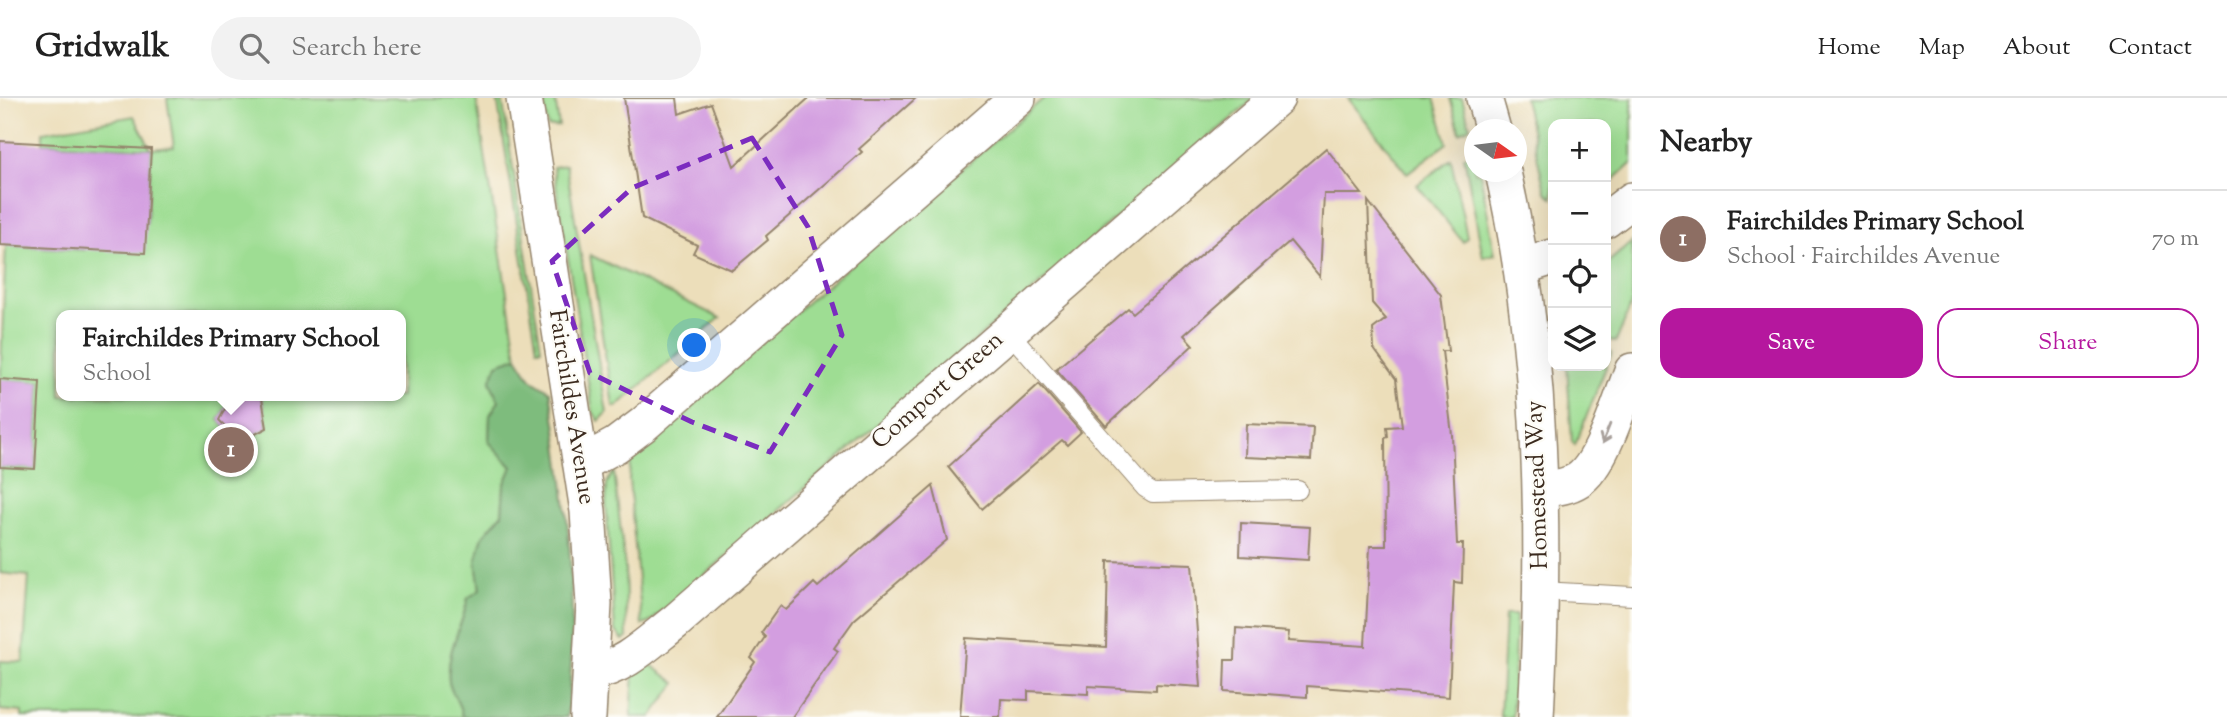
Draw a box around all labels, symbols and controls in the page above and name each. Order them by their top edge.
search box [211,17,701,80]
text: Gridwalk [35,24,169,72]
icon: search [235,29,273,67]
text: Search here [291,30,422,67]
text: Home [1818,31,1881,65]
text: Map [1919,31,1965,65]
text: About [2003,31,2070,65]
text: Contact [2108,31,2192,65]
north arrow [1464,119,1527,182]
map controls [1548,119,1611,371]
button: + [1548,119,1611,182]
text: Nearby [1660,122,1752,165]
button: − [1548,182,1611,245]
text: Fairchildes Primary School [1727,204,2024,241]
text: 1 [1679,223,1687,256]
text: 70 m [2152,223,2199,256]
text: School · Fairchildes Avenue [1727,241,2000,274]
button: locate [1548,245,1611,308]
street label: Fairchildes Avenue [539,307,603,507]
button: layers [1548,308,1611,371]
button: Save [1660,308,1923,378]
button: Share [1937,308,2199,378]
popup [56,310,406,401]
text: Fairchildes Primary School [82,321,380,358]
street label: Comport Green [864,324,1012,458]
your location [677,328,711,362]
text: School [82,358,151,391]
street label: Homestead Way [1518,400,1558,570]
one-way arrow [1599,423,1612,445]
pin: 1 [208,424,254,476]

